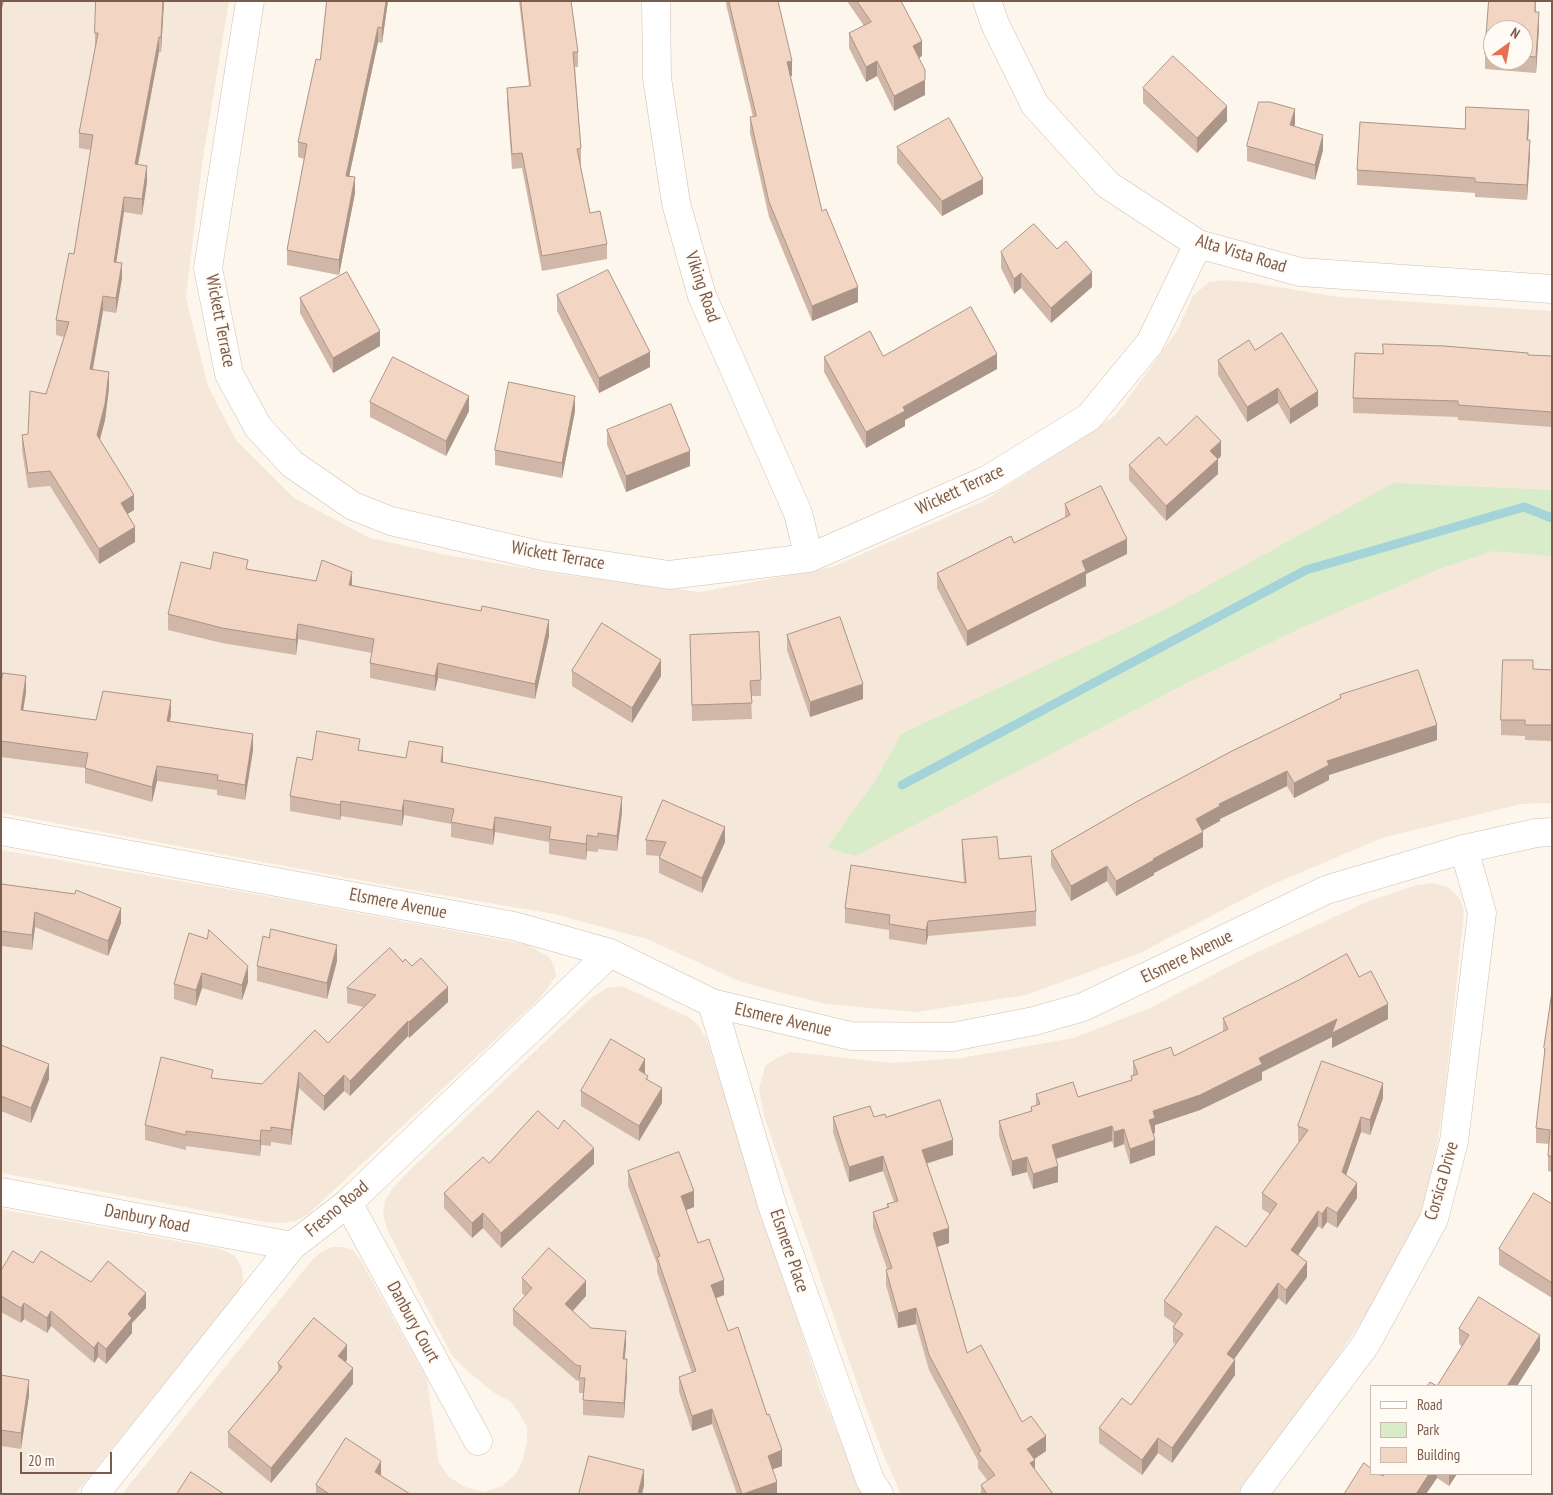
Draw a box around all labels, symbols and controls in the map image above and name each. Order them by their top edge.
north arrow [1483,20,1533,70]
text: N [1507,23,1523,43]
street label: Alta Vista Road [1193,230,1289,278]
street label: Viking Road [680,249,724,325]
street label: Wickett Terrace [200,273,240,369]
street label: Wickett Terrace [913,460,1007,520]
street label: Wickett Terrace [510,537,606,575]
street label: Elsmere Avenue [347,884,449,924]
street label: Elsmere Avenue [1138,926,1236,988]
street label: Elsmere Avenue [732,998,834,1042]
street label: Corsica Drive [1421,1139,1463,1223]
street label: Fresno Road [301,1176,373,1242]
street label: Danbury Road [103,1200,191,1238]
street label: Elsmere Place [765,1207,813,1295]
street label: Danbury Court [382,1278,444,1366]
legend [1370,1385,1533,1475]
text: Road [1417,1395,1443,1414]
text: Park [1417,1420,1439,1439]
scale bar [22,1442,115,1474]
text: Building [1417,1445,1460,1464]
text: 20 m [28,1451,54,1470]

